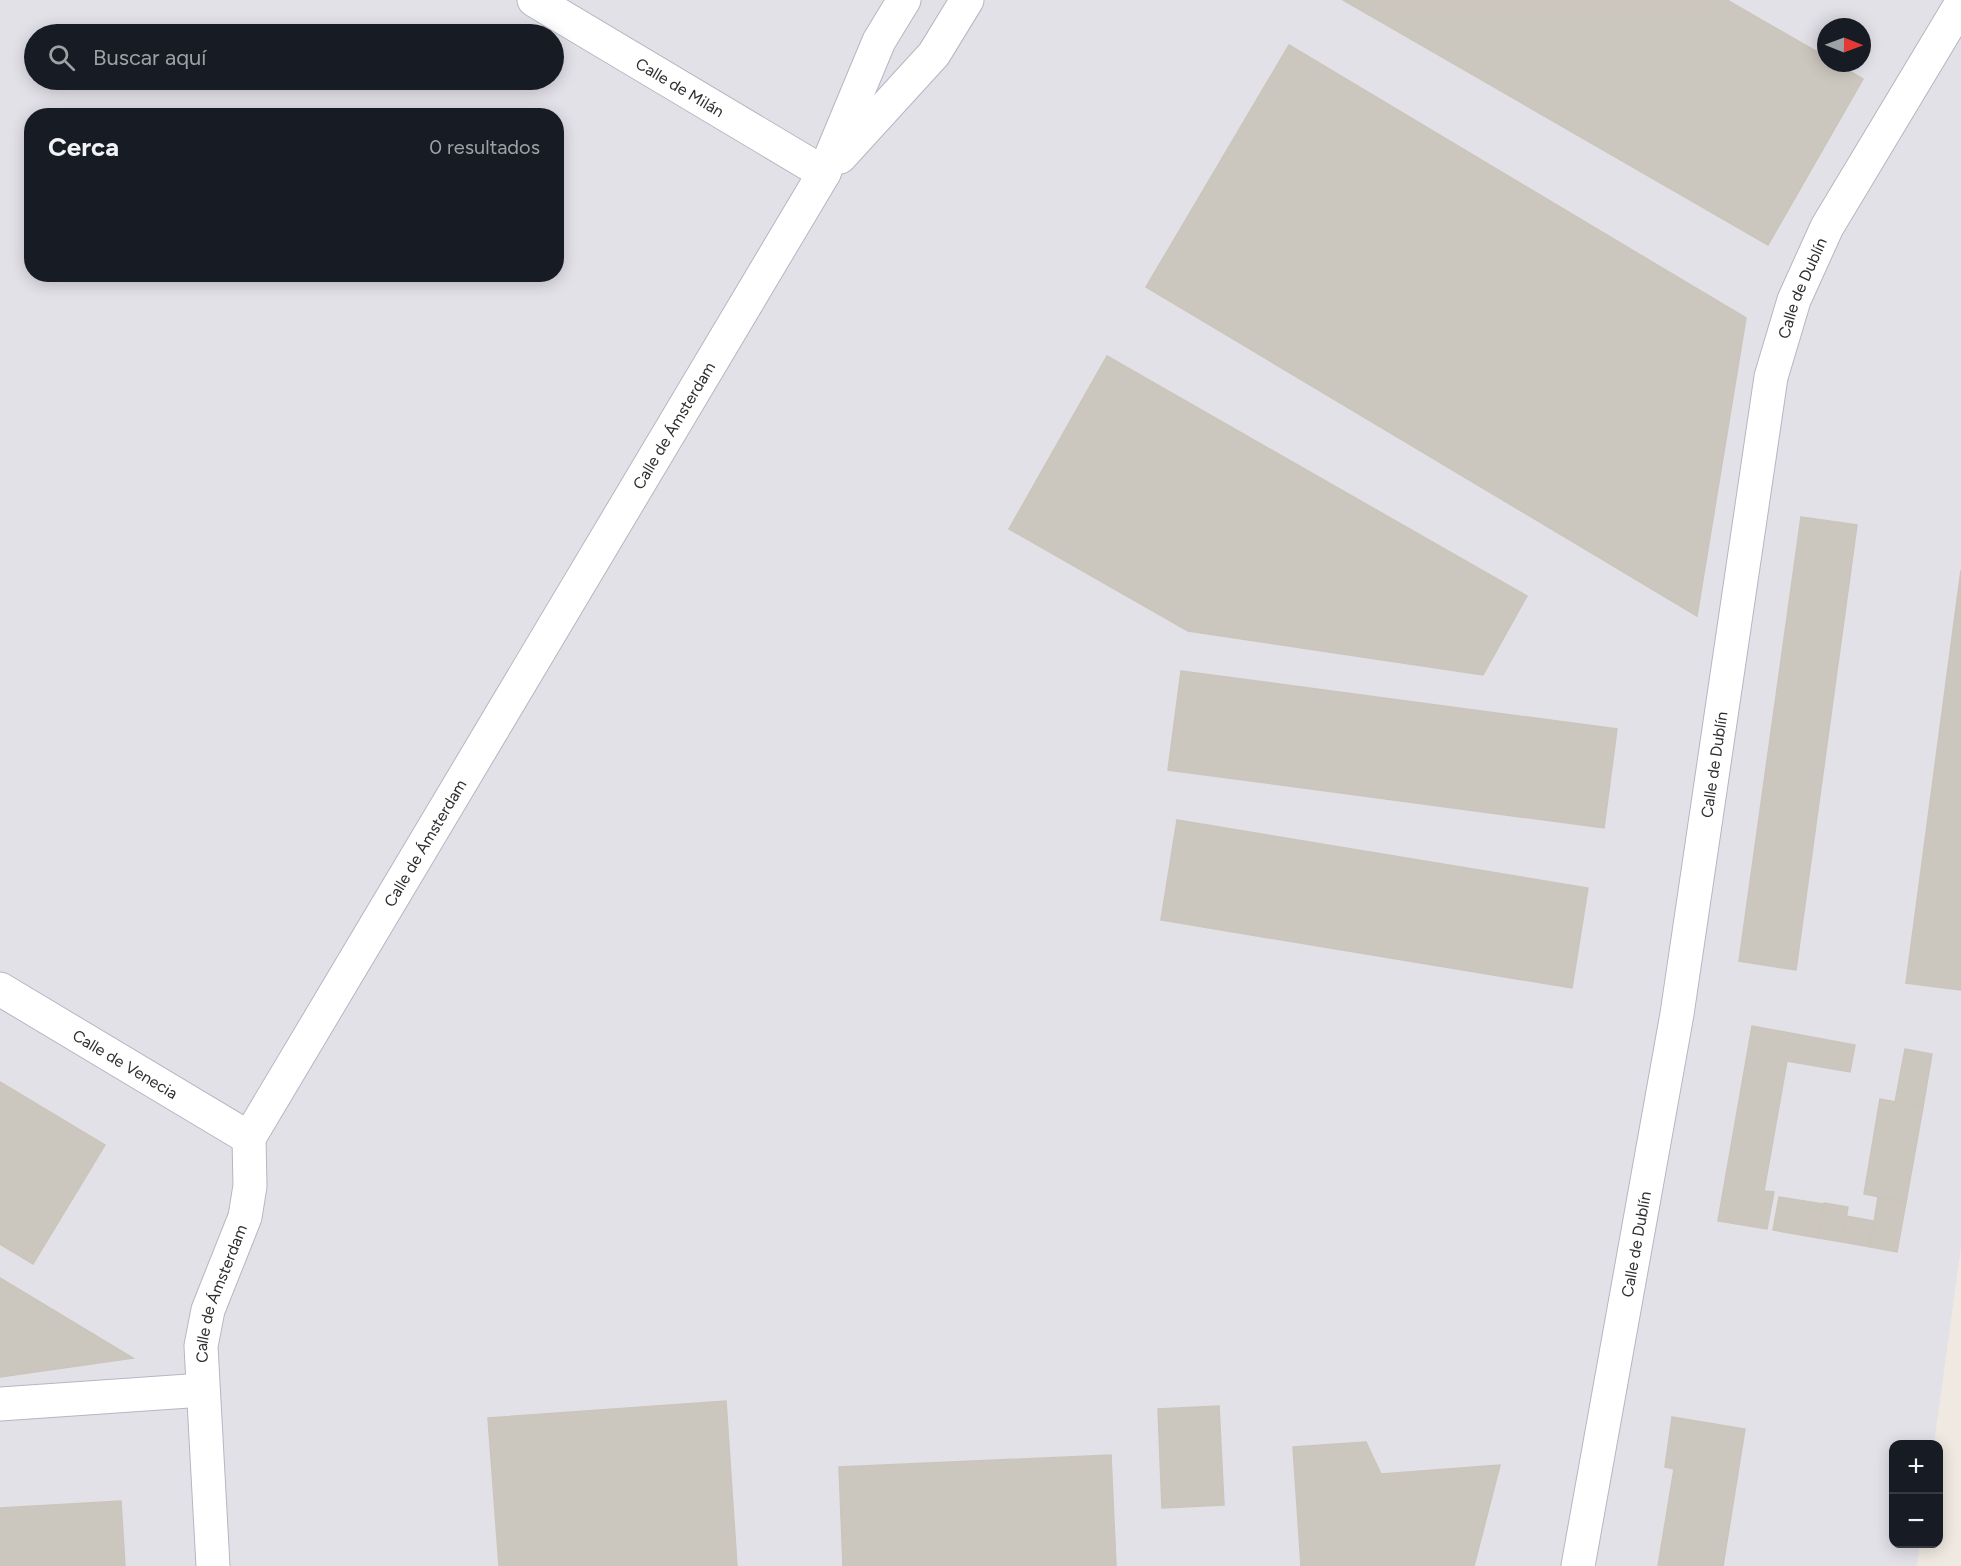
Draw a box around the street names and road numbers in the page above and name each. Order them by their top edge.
street label: Calle de Milán [632,54,727,121]
street label: Calle de Dublín [1774,235,1831,341]
street label: Calle de Ámsterdam [629,359,719,493]
street label: Calle de Dublín [1697,710,1732,819]
street label: Calle de Ámsterdam [380,776,471,910]
street label: Calle de Venecia [69,1026,181,1103]
street label: Calle de Dublín [1617,1190,1655,1299]
street label: Calle de Ámsterdam [192,1222,251,1363]

